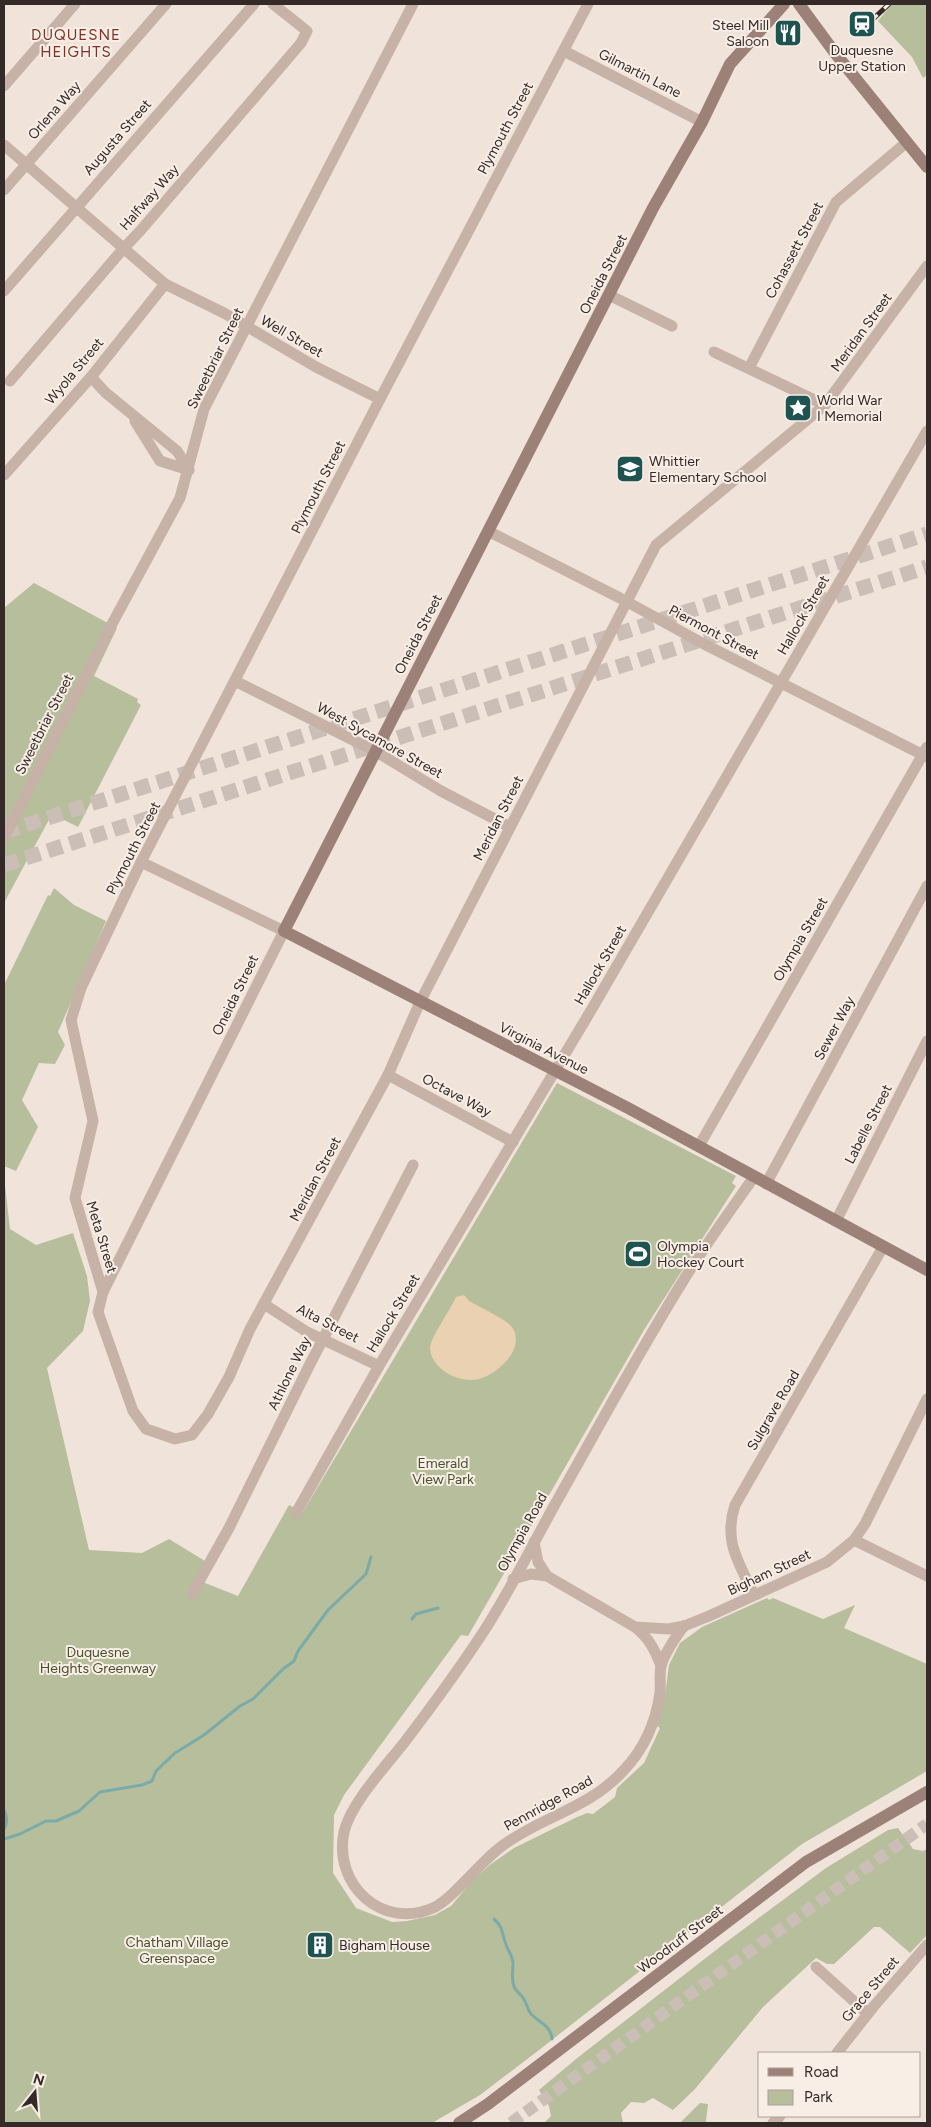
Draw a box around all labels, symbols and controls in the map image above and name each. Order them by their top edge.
station icon: Duquesne Upper Station [847,9,877,39]
place label: Steel Mill Saloon [712,17,769,50]
restaurant icon: Steel Mill Saloon [773,18,803,48]
district label: DUQUESNE HEIGHTS [31,26,121,61]
place label: Duquesne Upper Station [818,42,906,75]
street label: Gilmartin Lane [596,45,684,102]
street label: Orlena Way [24,77,85,143]
street label: Plymouth Street [474,79,537,177]
street label: Augusta Street [80,96,155,179]
street label: Halfway Way [116,160,183,234]
street label: Cohassett Street [762,199,827,302]
street label: Oneida Street [576,231,631,317]
street label: Meridan Street [827,290,896,375]
street label: Sweetbriar Street [184,305,247,412]
street label: Well Street [257,312,326,361]
street label: Wyola Street [42,335,107,408]
place label: World War I Memorial [817,392,882,425]
place icon: World War I Memorial [783,393,813,423]
street label: Plymouth Street [288,438,349,537]
place label: Whittier Elementary School [649,453,767,486]
school or university icon: Whittier Elementary School [615,454,645,484]
street label: Hallock Street [774,572,833,658]
street label: Oneida Street [391,591,446,677]
street label: Piermont Street [666,602,762,663]
street label: Sweetbriar Street [12,671,77,777]
street label: West Sycamore Street [314,699,446,782]
street label: Meridan Street [470,773,527,864]
street label: Plymouth Street [103,799,164,898]
street label: Olympia Street [769,894,831,984]
street label: Hallock Street [571,922,630,1008]
street label: Oneida Street [209,952,262,1038]
street label: Sewer Way [811,993,859,1063]
street label: Virginia Avenue [496,1019,592,1078]
street label: Octave Way [419,1070,495,1121]
street label: Labelle Street [841,1082,896,1167]
street label: Meridan Street [286,1134,345,1224]
street label: Meta Street [82,1199,121,1275]
place label: Olympia Hockey Court [657,1238,744,1271]
sports icon: Olympia Hockey Court [623,1239,653,1269]
street label: Hallock Street [363,1271,424,1356]
street label: Alta Street [294,1301,362,1346]
street label: Athlone Way [264,1333,315,1413]
street label: Sulgrave Road [744,1367,803,1453]
park label: Emerald View Park [412,1455,474,1488]
street label: Olympia Road [494,1490,551,1575]
street label: Bigham Street [725,1546,813,1599]
park label: Duquesne Heights Greenway [40,1644,157,1677]
street label: Pennridge Road [501,1772,596,1835]
street label: Woodruff Street [634,1902,726,1977]
building icon: Bigham House [305,1930,335,1960]
park label: Chatham Village Greenspace [126,1934,229,1967]
place label: Bigham House [339,1937,430,1954]
street label: Grace Street [838,1953,903,2026]
legend [758,2052,921,2117]
text: Road [804,2063,839,2081]
north arrow [10,2067,60,2117]
text: N [31,2070,46,2090]
text: Park [804,2088,833,2106]

